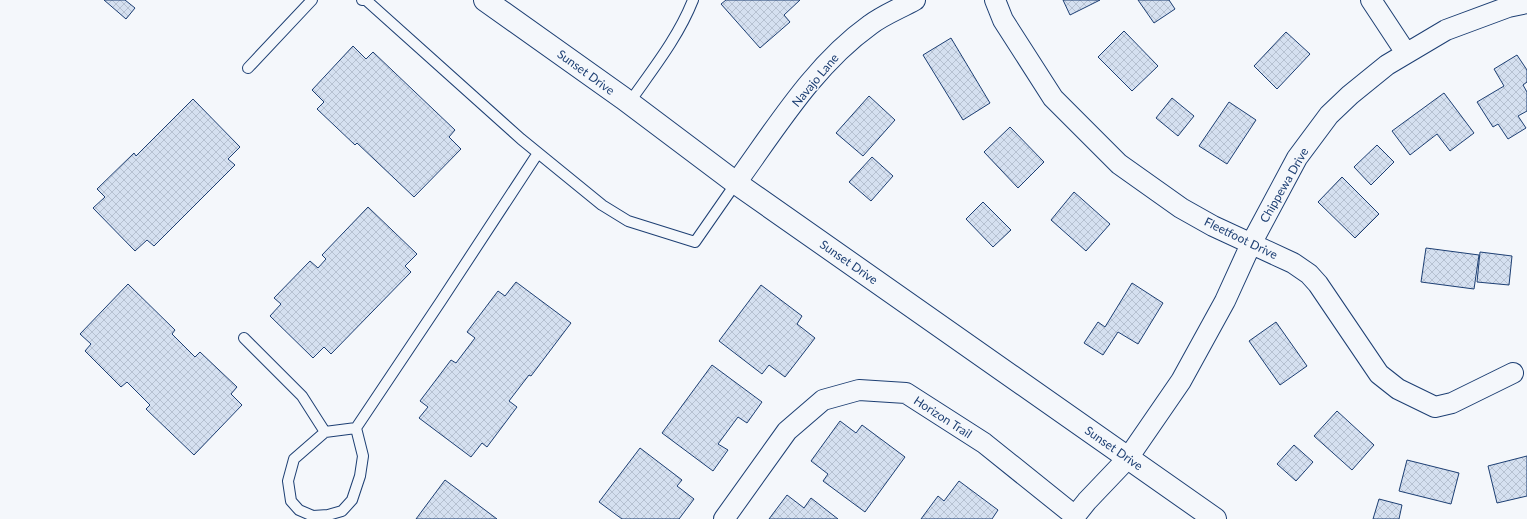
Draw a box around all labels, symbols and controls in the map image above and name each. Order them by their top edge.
street label: Sunset Drive [554,46,618,98]
street label: Navajo Lane [788,50,842,110]
street label: Chippewa Drive [1256,145,1312,225]
street label: Fleetfoot Drive [1202,214,1280,262]
street label: Sunset Drive [817,237,881,287]
street label: Horizon Trail [911,393,975,441]
street label: Sunset Drive [1082,423,1146,473]

